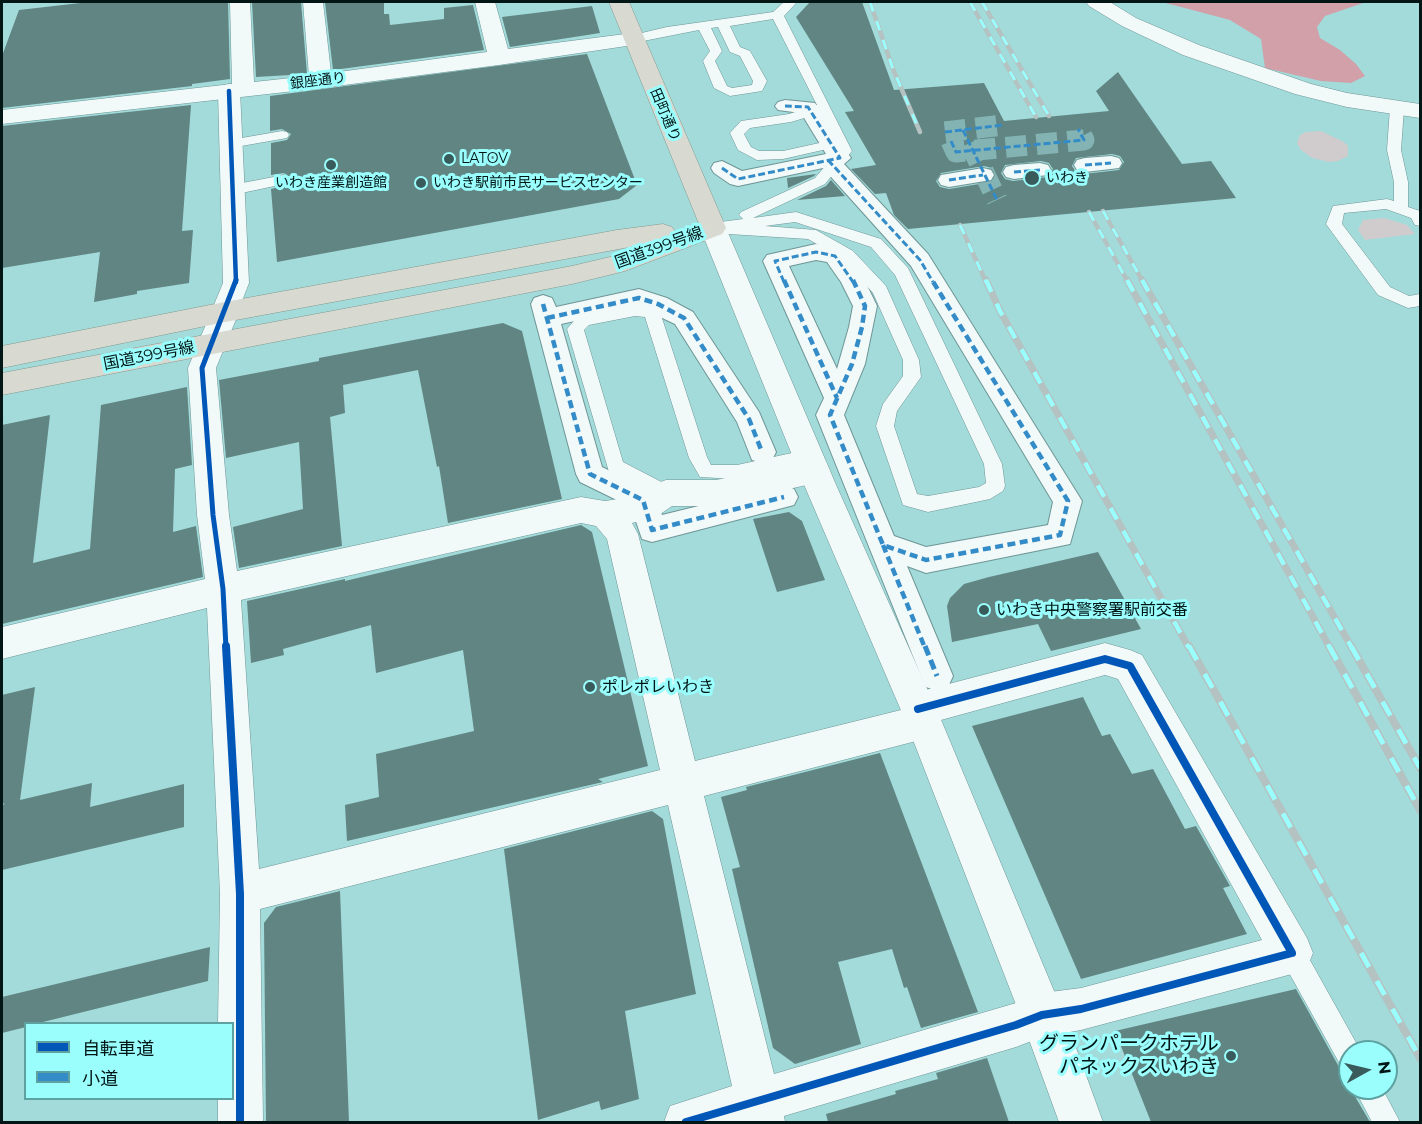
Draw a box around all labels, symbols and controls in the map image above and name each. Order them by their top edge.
street label: 銀座通り [289,69,347,93]
street label: 田町通り [646,86,684,144]
place label: LATOV [461,151,508,167]
marker: LATOV [442,152,456,166]
marker: いわき産業創造館 [324,158,338,172]
marker: いわき [1023,169,1041,187]
place label: いわき [1046,170,1088,186]
place label: いわき産業創造館 [275,175,387,191]
place label: いわき駅前市民サービスセンター [433,175,643,191]
marker: いわき駅前市民サービスセンター [414,176,428,190]
street label: 国道399号線 [612,223,706,273]
street label: 国道399号線 [102,338,196,374]
place label: いわき中央警察署駅前交番 [996,600,1188,620]
marker: いわき中央警察署駅前交番 [977,603,991,617]
place label: ポレポレいわき [602,677,714,697]
marker: ポレポレいわき [583,680,597,694]
legend [24,1022,234,1100]
place label: グランパークホテル パネックスいわき [1039,1032,1219,1079]
text: 自転車道 [82,1038,154,1060]
north arrow [1338,1040,1398,1100]
marker: グランパークホテル パネックスいわき [1224,1049,1238,1063]
text: N [1374,1060,1395,1075]
text: 小道 [82,1068,118,1090]

